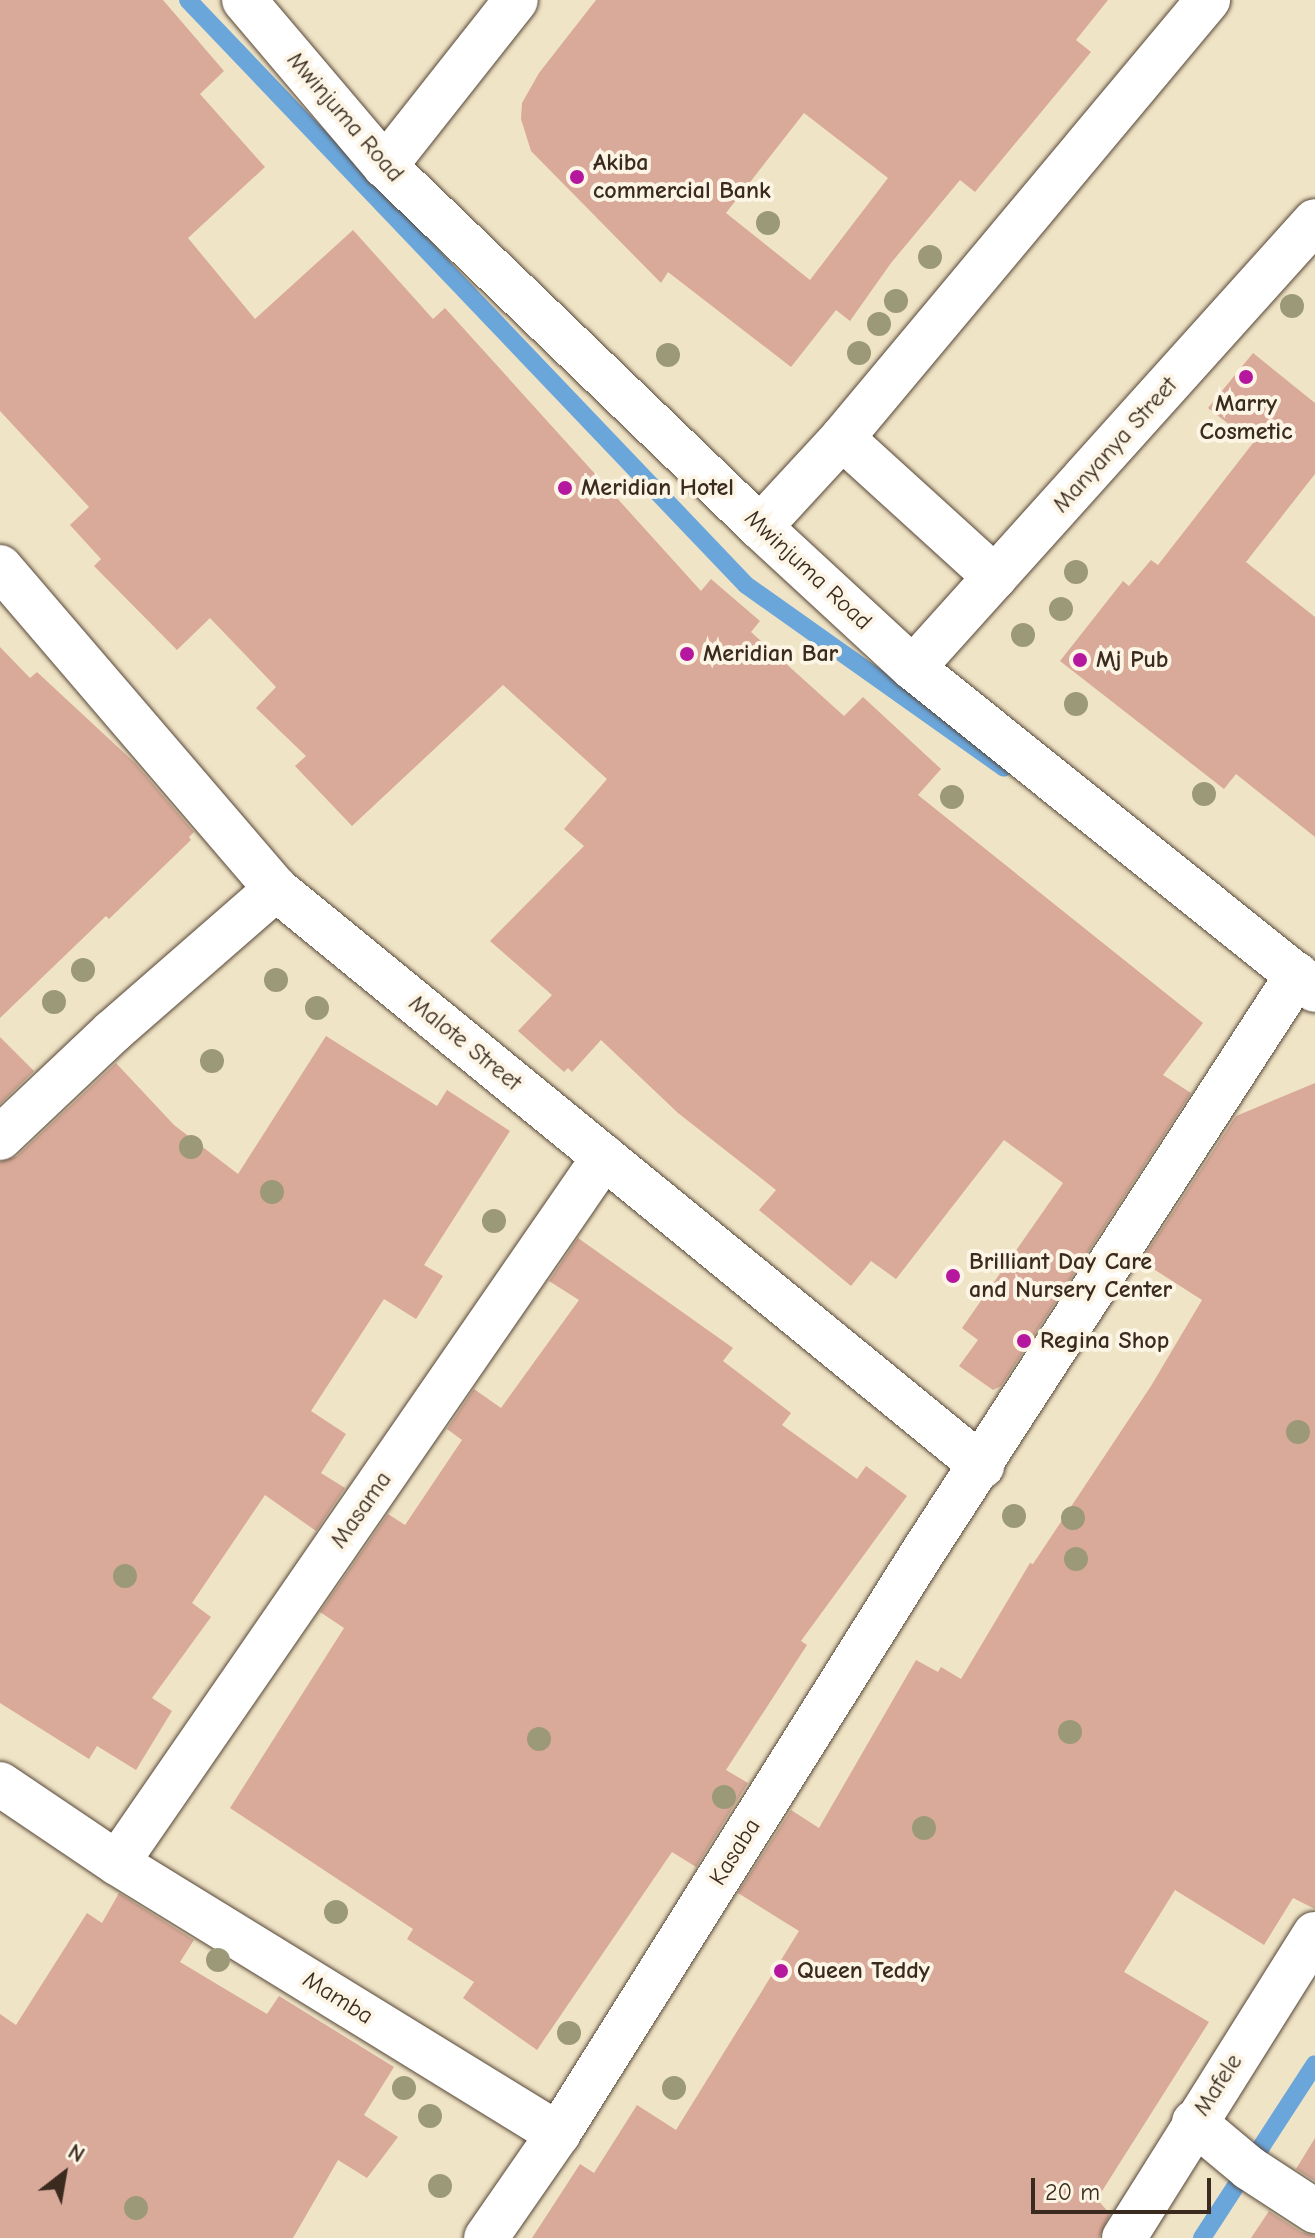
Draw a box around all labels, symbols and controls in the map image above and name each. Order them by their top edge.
street label: Mwinjuma Road [281,46,409,188]
place label: Akiba commercial Bank [593,149,771,205]
marker: Akiba commercial Bank [568,168,586,186]
marker: Marry Cosmetic [1237,368,1255,386]
street label: Manyanya Street [1047,371,1183,519]
place label: Marry Cosmetic [1200,390,1292,446]
place label: Meridian Hotel [581,474,734,502]
marker: Meridian Hotel [556,479,574,497]
street label: Mwinjuma Road [739,504,877,636]
place label: Meridian Bar [703,640,838,668]
marker: Meridian Bar [678,645,696,663]
place label: Mj Pub [1096,646,1168,674]
marker: Mj Pub [1071,651,1089,669]
street label: Malote Street [403,989,527,1097]
place label: Brilliant Day Care and Nursery Center [969,1248,1172,1304]
marker: Brilliant Day Care and Nursery Center [944,1267,962,1285]
place label: Regina Shop [1040,1327,1169,1355]
marker: Regina Shop [1015,1332,1033,1350]
street label: Masama [324,1466,398,1554]
street label: Kasaba [703,1813,767,1891]
place label: Queen Teddy [797,1957,930,1985]
marker: Queen Teddy [772,1962,790,1980]
street label: Mamba [297,1965,379,2031]
street label: Mafele [1187,2049,1249,2121]
north arrow [24,2134,104,2214]
text: N [64,2139,89,2168]
scale bar [1035,2162,1215,2212]
text: 20 m [1045,2178,1100,2206]

